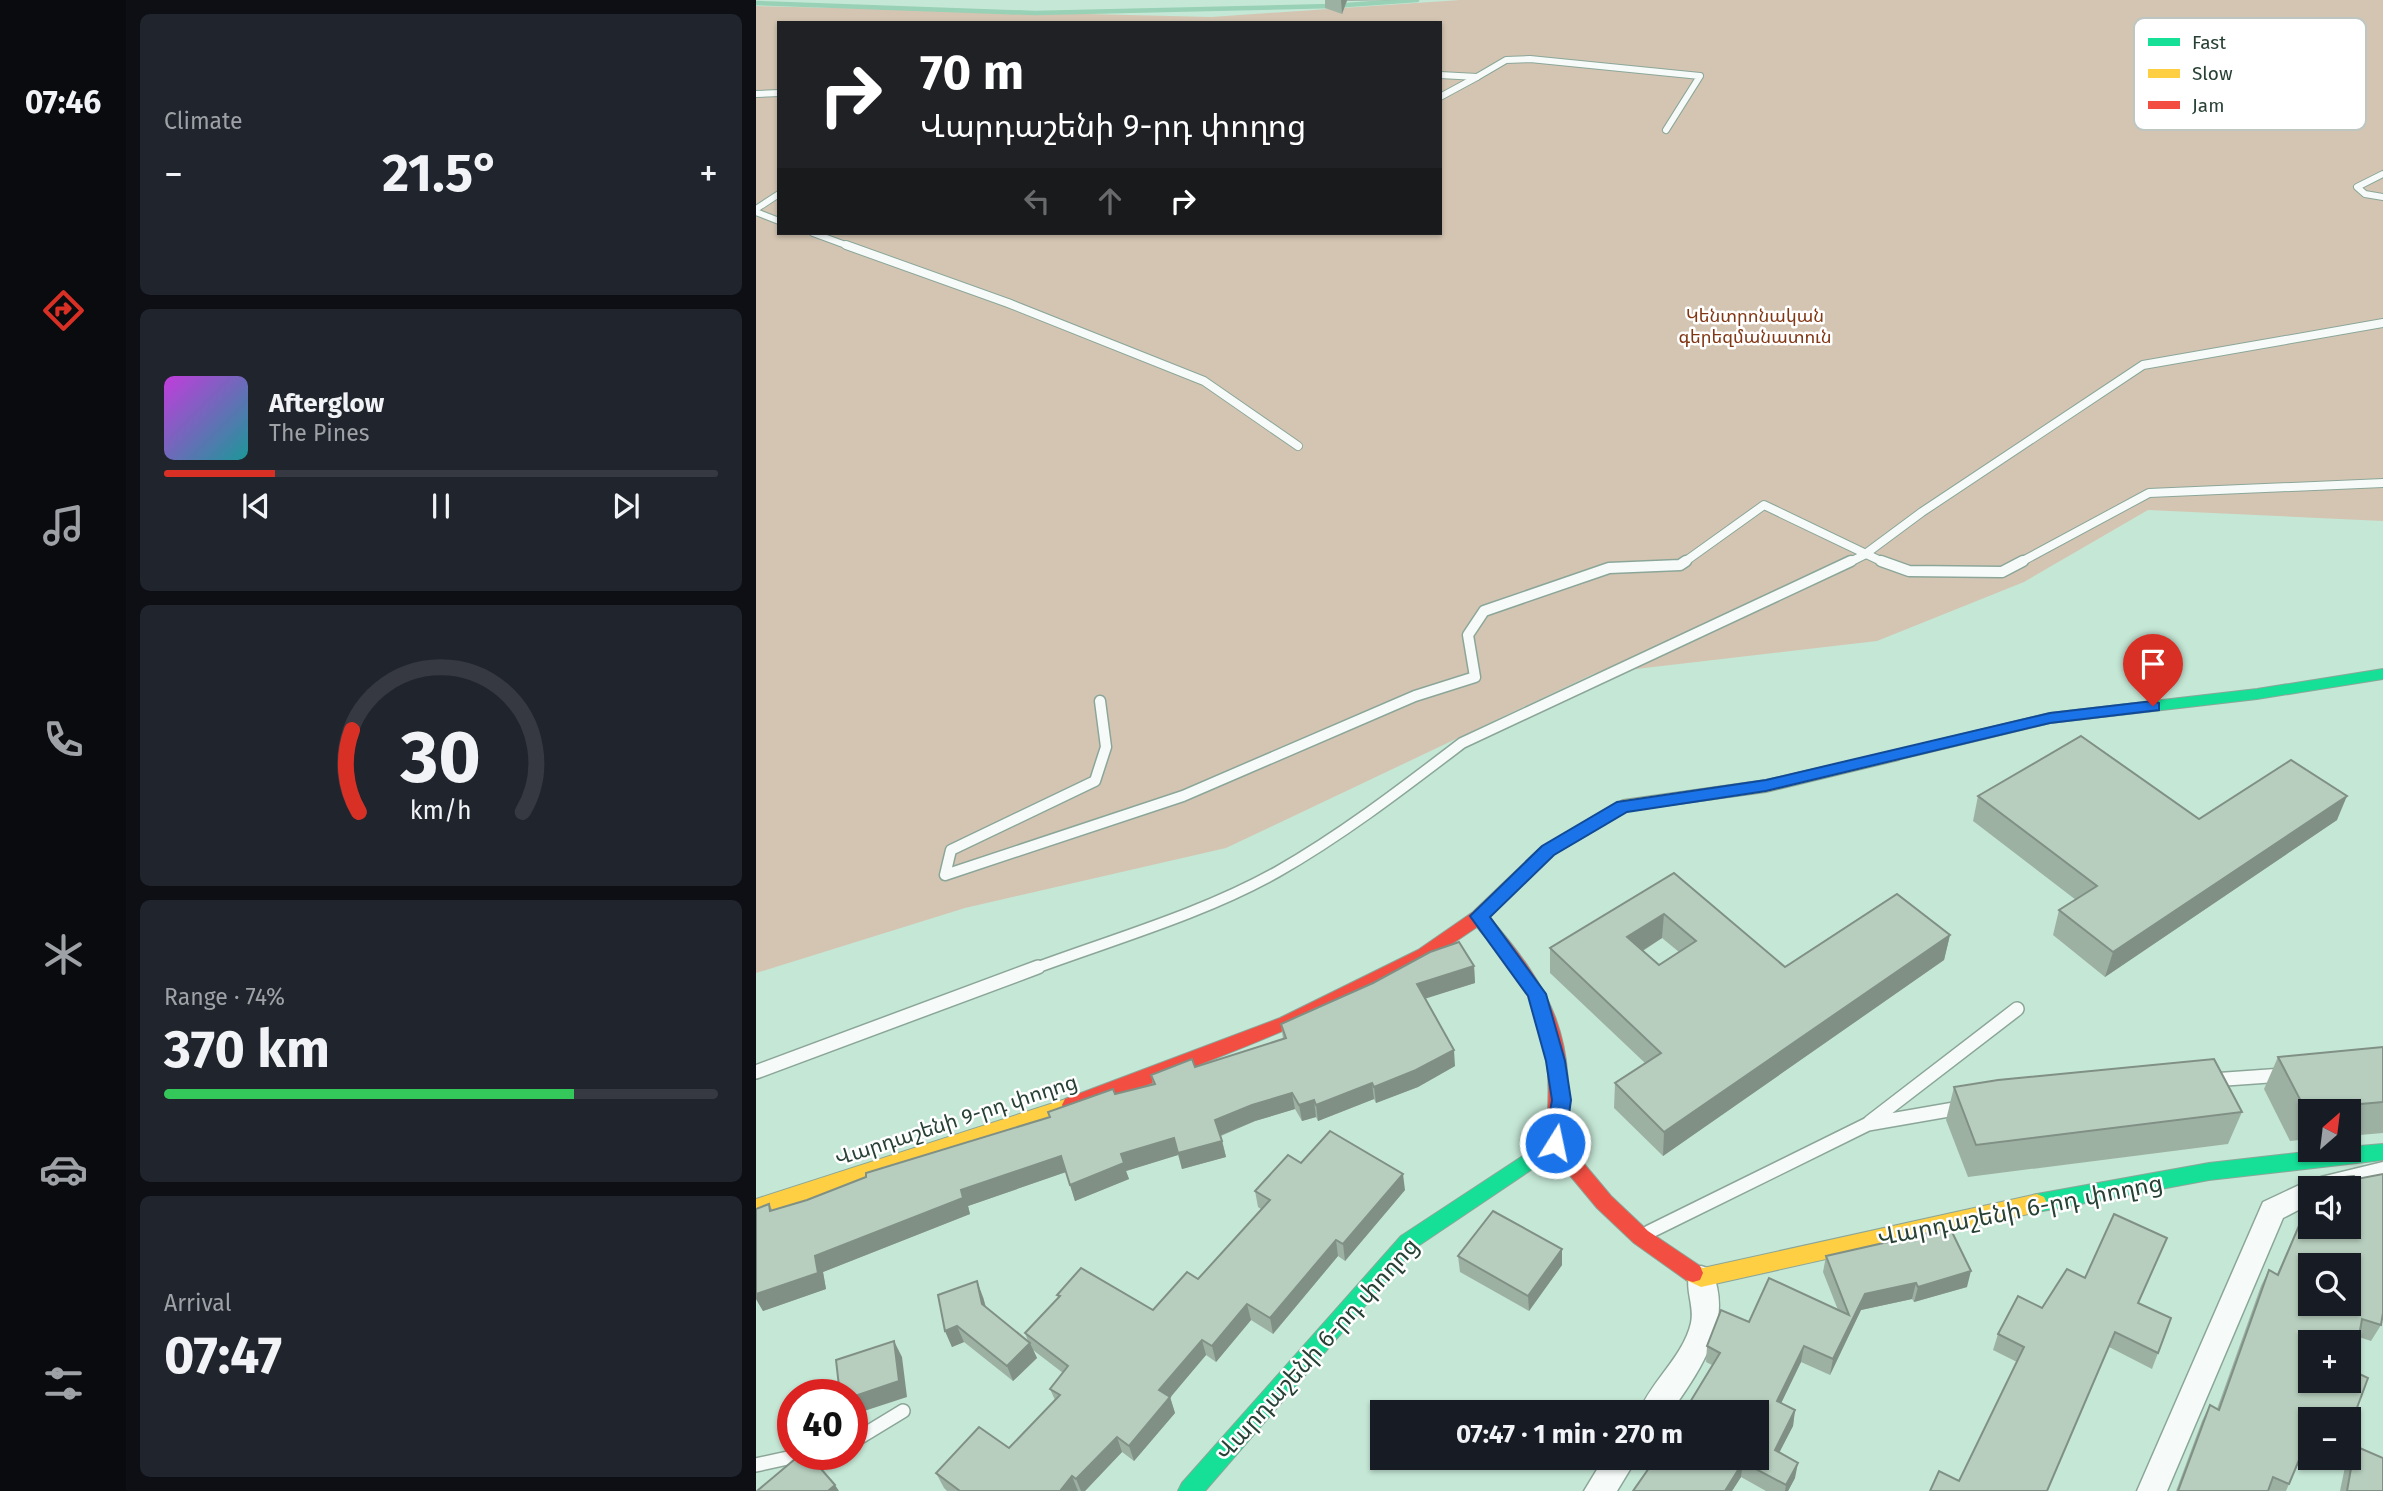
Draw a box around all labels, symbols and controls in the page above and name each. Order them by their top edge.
legend [2134,18,2366,130]
text: Fast [2192,31,2226,54]
text: 70 m [920,43,1024,102]
icon: right [805,49,896,140]
text: Slow [2192,62,2233,85]
text: 07:46 [25,83,101,121]
text: Jam [2192,94,2224,117]
text: Climate [164,107,243,135]
text: Վարդաշենի 9-րդ փողոց [920,107,1306,145]
text: 21.5° [382,142,500,205]
text: − [164,151,183,197]
text: + [699,151,718,197]
icon: left [1018,182,1056,220]
icon: ahead [1091,182,1129,220]
icon: right [1164,182,1202,220]
icon: directions [39,286,88,335]
park label: Կենտրոնական գերեզմանատուն [1678,305,1832,348]
text: Afterglow [269,388,384,419]
text: The Pines [269,419,370,447]
icon: previous [237,487,275,525]
icon: pause [422,487,460,525]
icon: next [607,487,645,525]
icon: music [39,501,88,550]
pin [2123,634,2183,706]
icon: arrive [2134,645,2172,683]
text: 30 [400,714,481,801]
icon: phone [39,715,88,764]
text: km/h [410,795,472,825]
icon: climate [39,930,88,979]
text: Range · 74% [164,983,285,1011]
text: 370 km [164,1018,330,1081]
street label: Վարդաշենի 9-րդ փողոց [831,1068,1081,1172]
north arrow [2298,1099,2361,1162]
map controls [2298,1099,2361,1470]
position arrow [1518,1106,1592,1180]
icon: car [39,1145,88,1194]
street label: Վարդաշենի 6-րդ փողոց [1875,1169,2165,1251]
button: sound [2298,1176,2361,1239]
street label: Վարդաշենի 6-րդ փողոց [1210,1232,1424,1466]
button: search [2298,1253,2361,1316]
text: Arrival [164,1289,231,1317]
text: 07:47 [164,1324,282,1387]
button: + [2298,1330,2361,1393]
icon: filters [39,1359,88,1408]
speed limit sign: 40 [777,1379,868,1470]
button: − [2298,1407,2361,1470]
text: 07:47 · 1 min · 270 m [1456,1419,1683,1450]

